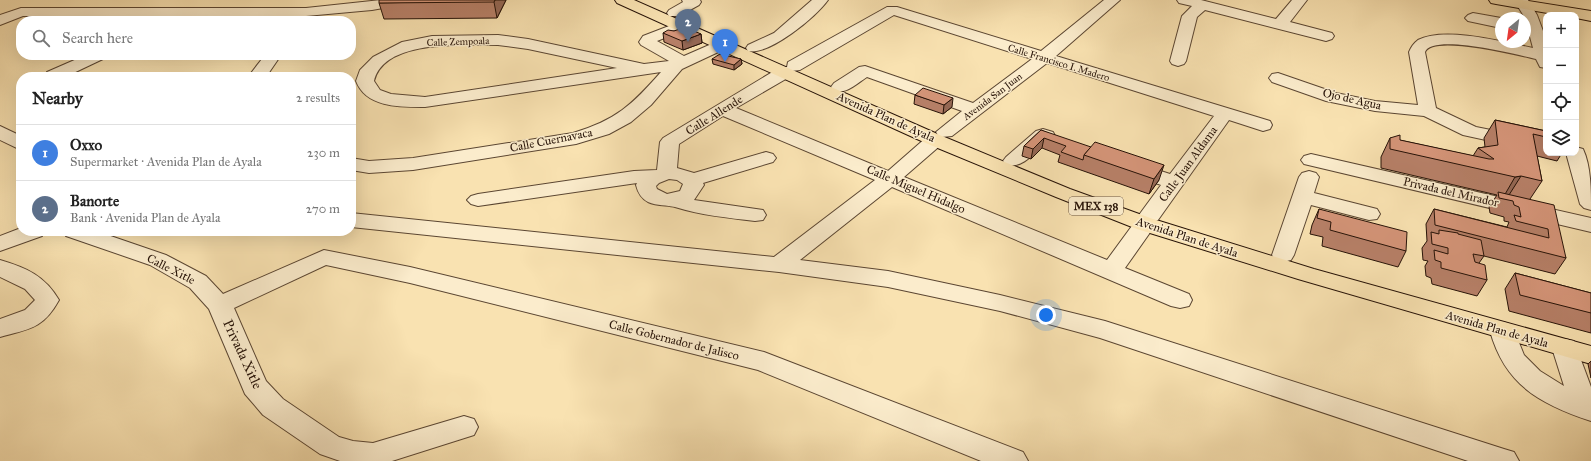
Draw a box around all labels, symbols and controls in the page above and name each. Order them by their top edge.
pin: 2 [675,9,701,42]
north arrow [1495,12,1531,48]
map controls [1543,12,1579,156]
button: + [1543,12,1579,48]
search box [16,16,356,60]
icon: search [30,27,52,49]
text: Search here [62,29,133,47]
pin: 1 [712,29,738,62]
street label: Calle Zempoala [426,35,490,49]
street label: Calle Francisco I. Madero [1006,42,1111,84]
button: − [1543,48,1579,84]
street label: Avenida San Juan [960,70,1026,124]
button: locate [1543,84,1579,120]
street label: Ojo de Agua [1321,85,1384,114]
text: Nearby [32,88,83,109]
street label: Avenida Plan de Ayala [834,89,938,145]
text: 2 results [296,90,340,106]
street label: Calle Allende [683,92,745,138]
button: layers [1543,120,1579,156]
street label: Calle Juan Aldama [1156,123,1221,205]
street label: Calle Cuernavaca [509,125,594,155]
text: Oxxo [70,136,102,154]
text: 1 [42,145,48,161]
text: 230 m [307,145,340,161]
text: Supermarket · Avenida Plan de Ayala [70,154,262,170]
street label: Calle Miguel Hidalgo [864,162,967,217]
street label: Privada del Mirador [1402,174,1501,210]
text: Banorte [70,192,119,210]
road number: MEX 138 [1069,197,1123,215]
text: 2 [42,201,48,217]
text: 270 m [306,201,340,217]
text: Bank · Avenida Plan de Ayala [70,210,221,226]
street label: Avenida Plan de Ayala [1133,214,1240,260]
street label: Calle Xitle [145,251,197,287]
your location [1036,305,1056,325]
street label: Avenida Plan de Ayala [1443,307,1551,351]
street label: Privada Xitle [219,317,266,392]
street label: Calle Gobernador de Jalisco [607,317,741,364]

